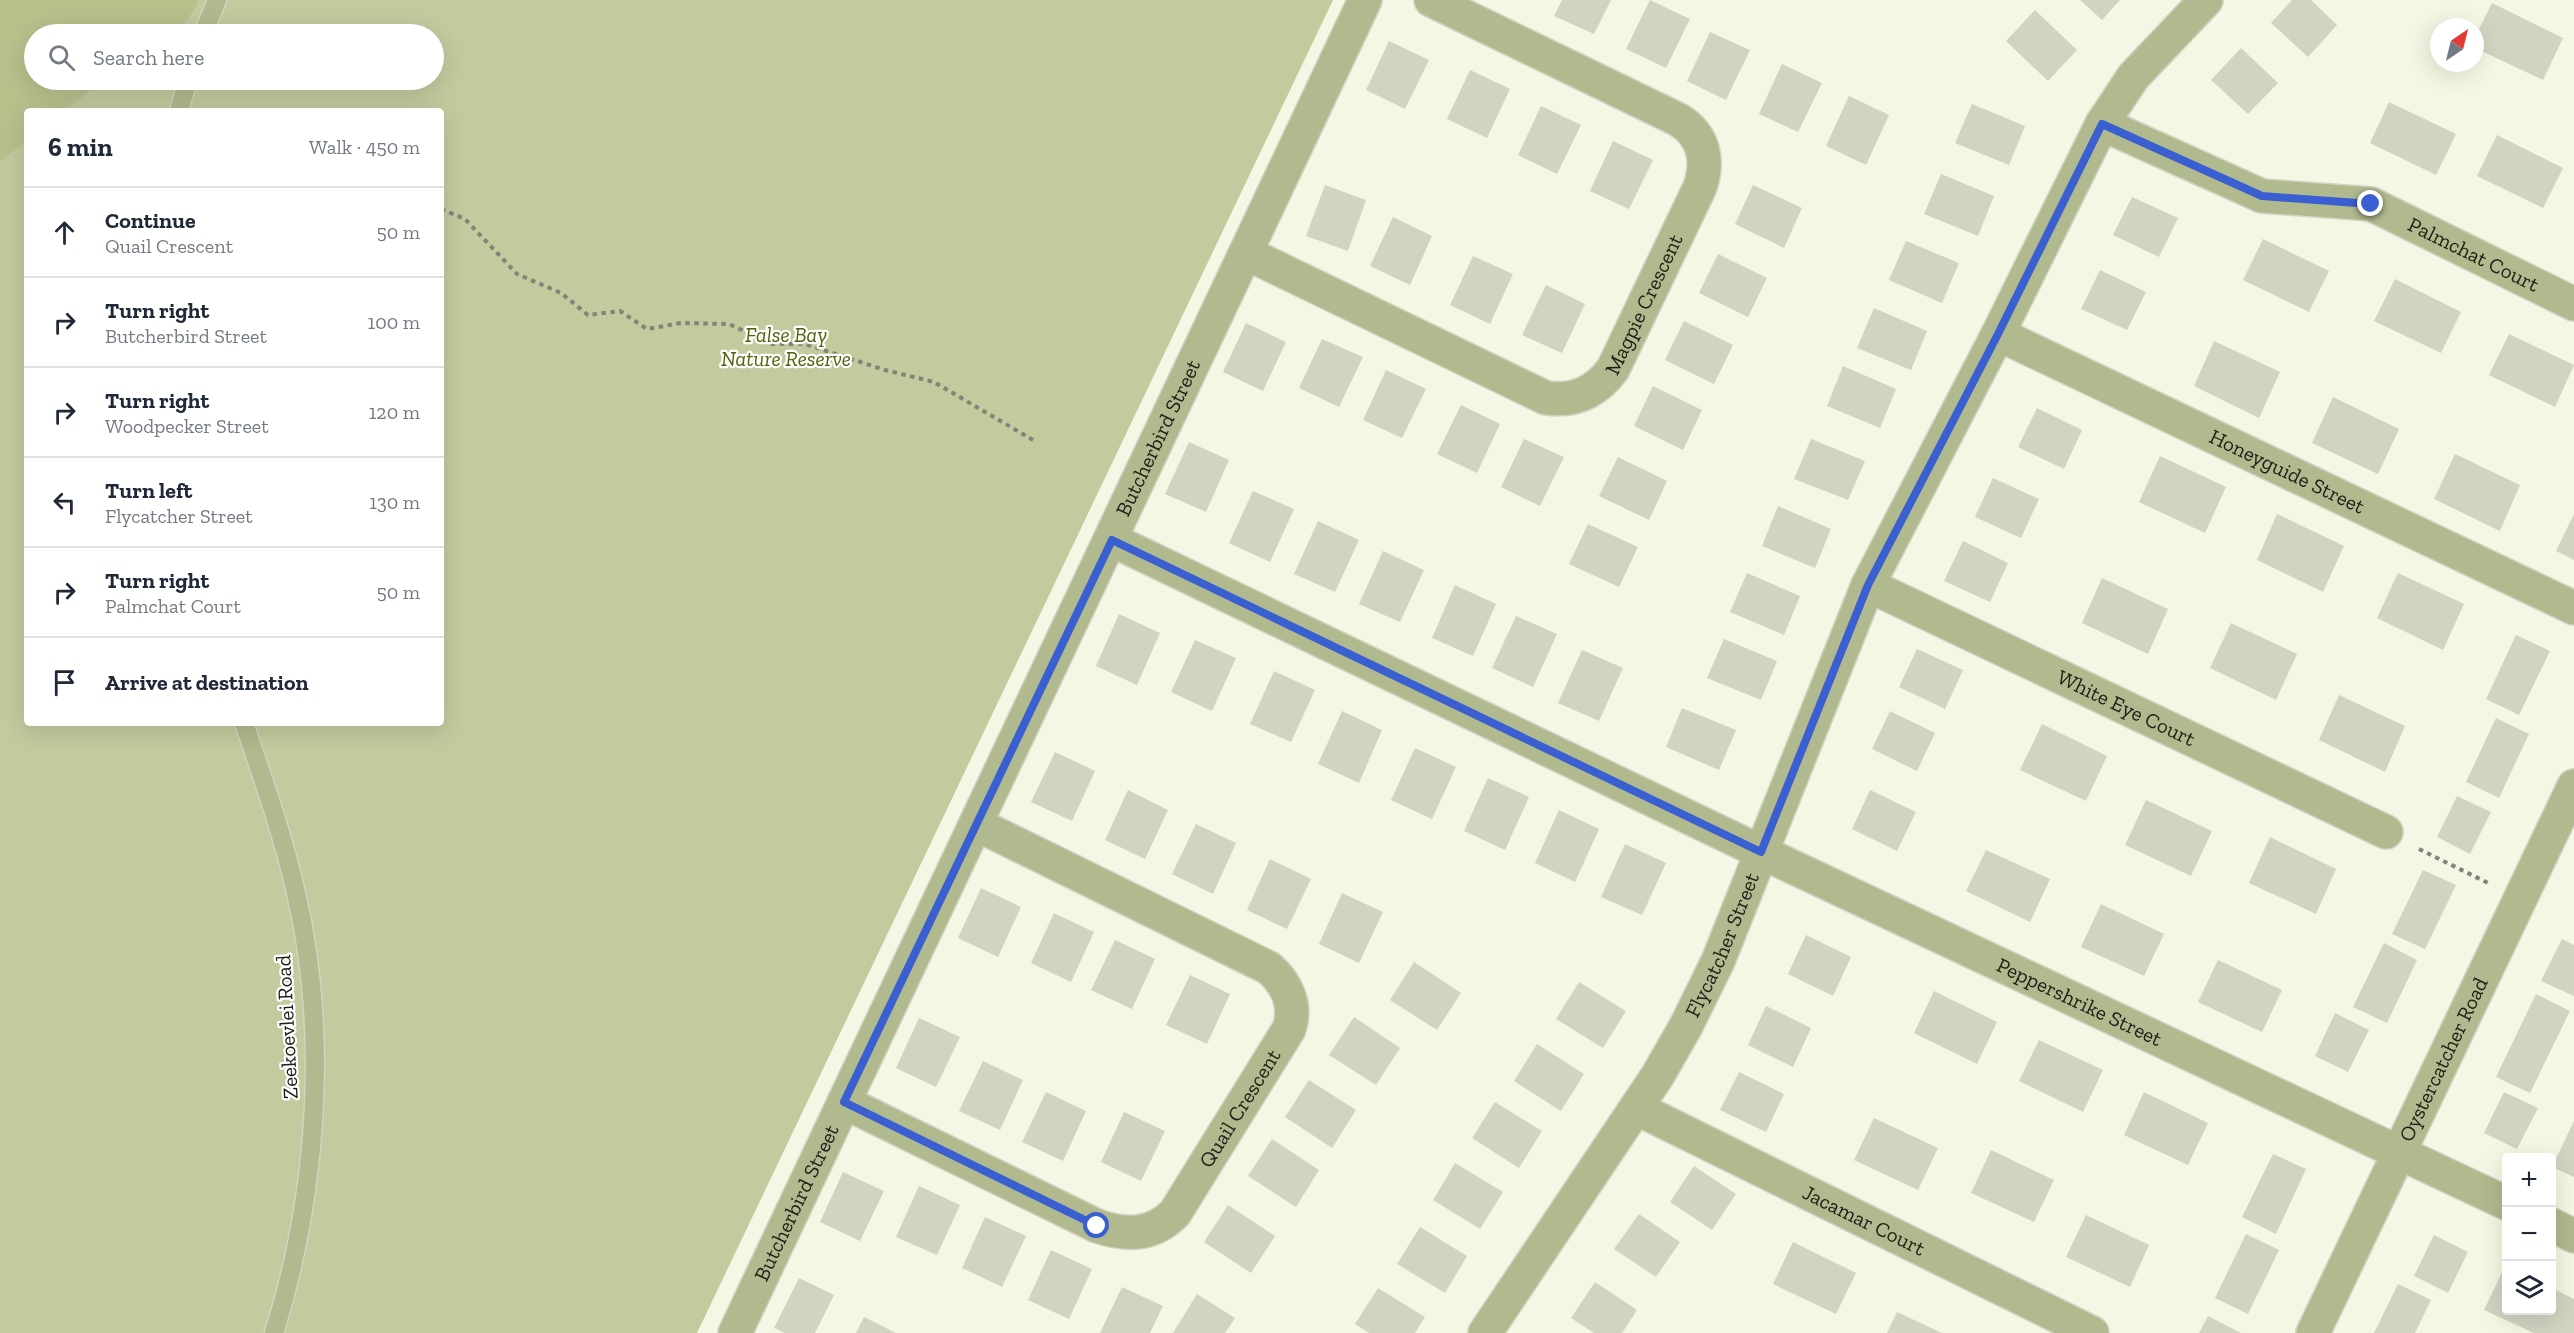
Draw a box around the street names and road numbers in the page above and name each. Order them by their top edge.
street label: Palmchat Court [2404,211,2543,297]
street label: Magpie Crescent [1599,230,1688,379]
street label: Butcherbird Street [1110,355,1205,520]
street label: Honeyguide Street [2206,423,2369,519]
street label: White Eye Court [2053,664,2200,751]
street label: Flycatcher Street [1679,869,1764,1021]
street label: Peppershrike Street [1993,952,2166,1051]
street label: Zeekoevlei Road [270,954,303,1100]
street label: Oystercatcher Road [2393,973,2493,1145]
street label: Quail Crescent [1193,1044,1286,1172]
street label: Butcherbird Street [748,1120,844,1285]
street label: Jacamar Court [1799,1179,1930,1261]

